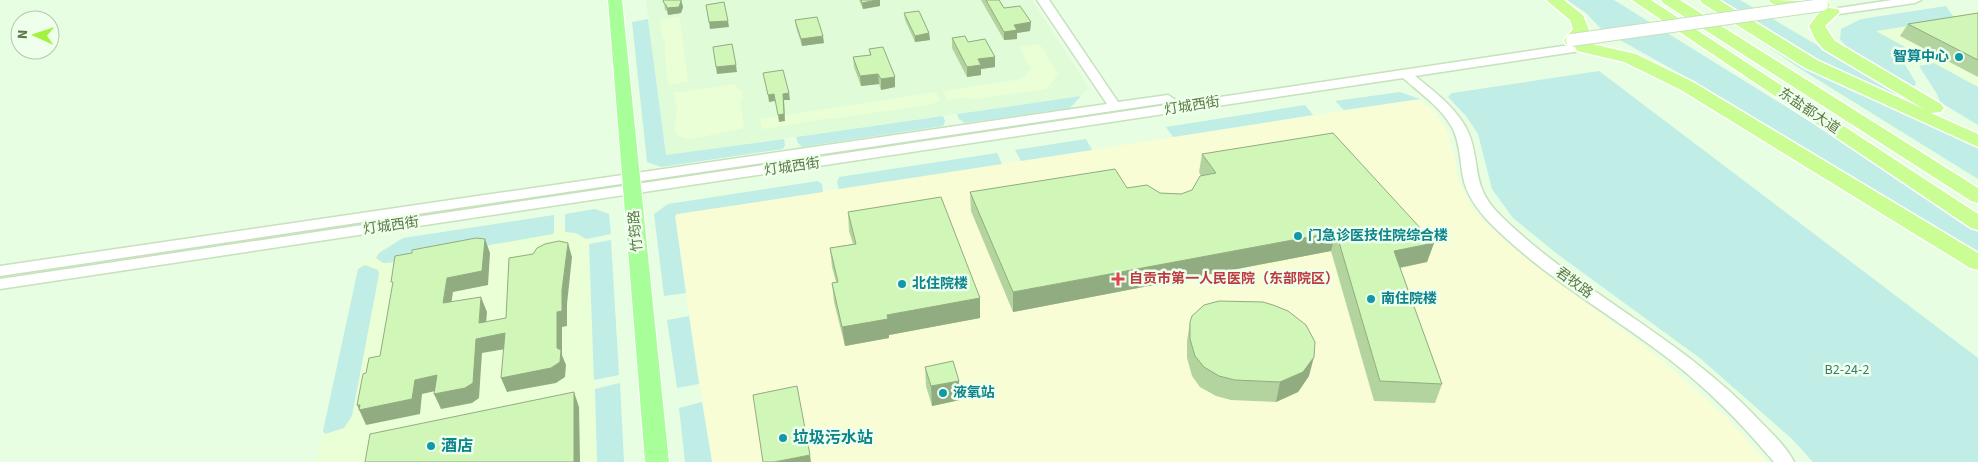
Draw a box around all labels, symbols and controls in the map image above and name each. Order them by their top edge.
north arrow [10,10,60,60]
text: N [13,29,33,40]
place label: 智算中心 [1893,47,1949,67]
marker: 智算中心 [1953,51,1965,63]
street label: 东盐都大道 [1774,83,1844,139]
street label: 灯城西街 [1163,92,1221,120]
street label: 灯城西街 [763,153,821,181]
street label: 竹筠路 [624,209,648,253]
street label: 灯城西街 [362,212,420,240]
place label: 门急诊医技住院综合楼 [1308,226,1448,246]
marker: 门急诊医技住院综合楼 [1292,230,1304,242]
street label: 君牧路 [1551,263,1597,303]
place label: 自贡市第一人民医院（东部院区） [1129,269,1339,289]
marker: 自贡市第一人民医院（东部院区） [1111,272,1125,286]
place label: 北住院楼 [912,274,968,294]
marker: 北住院楼 [896,278,908,290]
place label: 南住院楼 [1381,289,1437,309]
marker: 南住院楼 [1365,293,1377,305]
park label: B2-24-2 [1825,360,1869,380]
place label: 液氧站 [953,383,995,403]
marker: 液氧站 [937,387,949,399]
place label: 垃圾污水站 [793,427,873,449]
marker: 垃圾污水站 [777,432,789,444]
place label: 酒店 [441,435,473,457]
marker: 酒店 [425,440,437,452]

